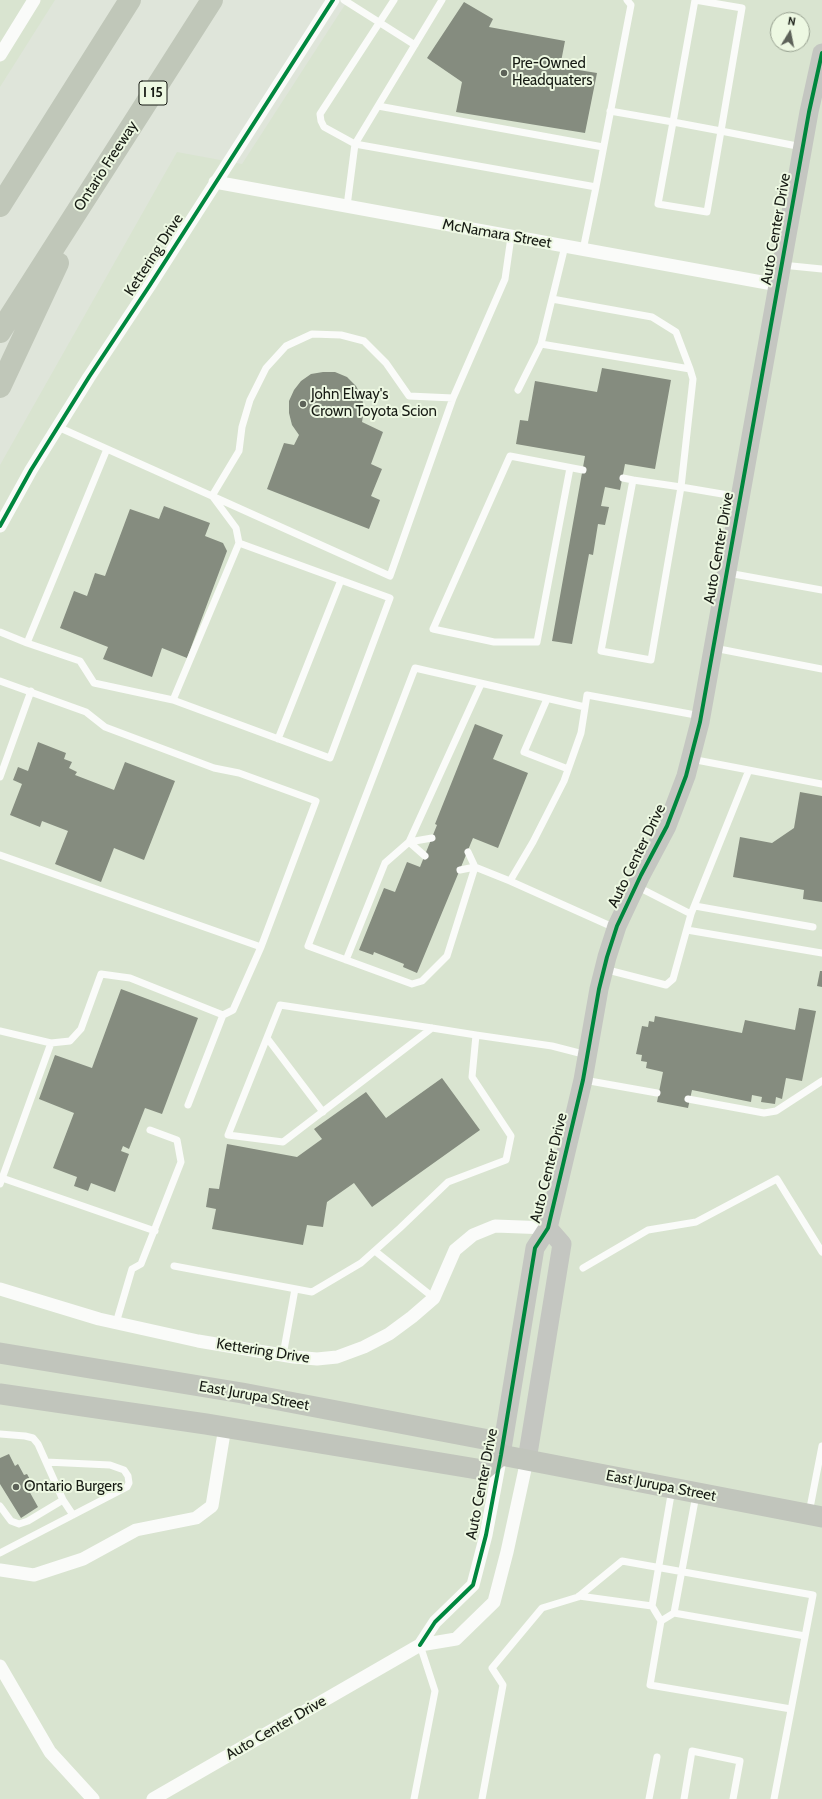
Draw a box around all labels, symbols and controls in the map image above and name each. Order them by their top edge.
north arrow [770,12,810,52]
text: N [787,14,797,29]
place label: Pre-Owned Headquaters [512,55,592,90]
marker: Pre-Owned Headquaters [499,68,509,78]
road number: I 15 [139,81,167,105]
street label: Ontario Freeway [70,118,142,214]
street label: Auto Center Drive [757,172,795,286]
street label: Kettering Drive [121,211,187,299]
street label: McNamara Street [441,216,553,252]
place label: John Elway's Crown Toyota Scion [311,386,437,421]
marker: John Elway's Crown Toyota Scion [298,399,308,409]
street label: Auto Center Drive [700,491,738,605]
street label: Auto Center Drive [604,801,670,911]
street label: Auto Center Drive [527,1111,571,1225]
street label: Kettering Drive [215,1335,311,1367]
street label: East Jurupa Street [197,1377,311,1415]
street label: Auto Center Drive [462,1427,502,1541]
street label: East Jurupa Street [604,1467,718,1505]
place label: Ontario Burgers [24,1478,123,1496]
marker: Ontario Burgers [11,1482,21,1492]
street label: Auto Center Drive [223,1692,329,1764]

